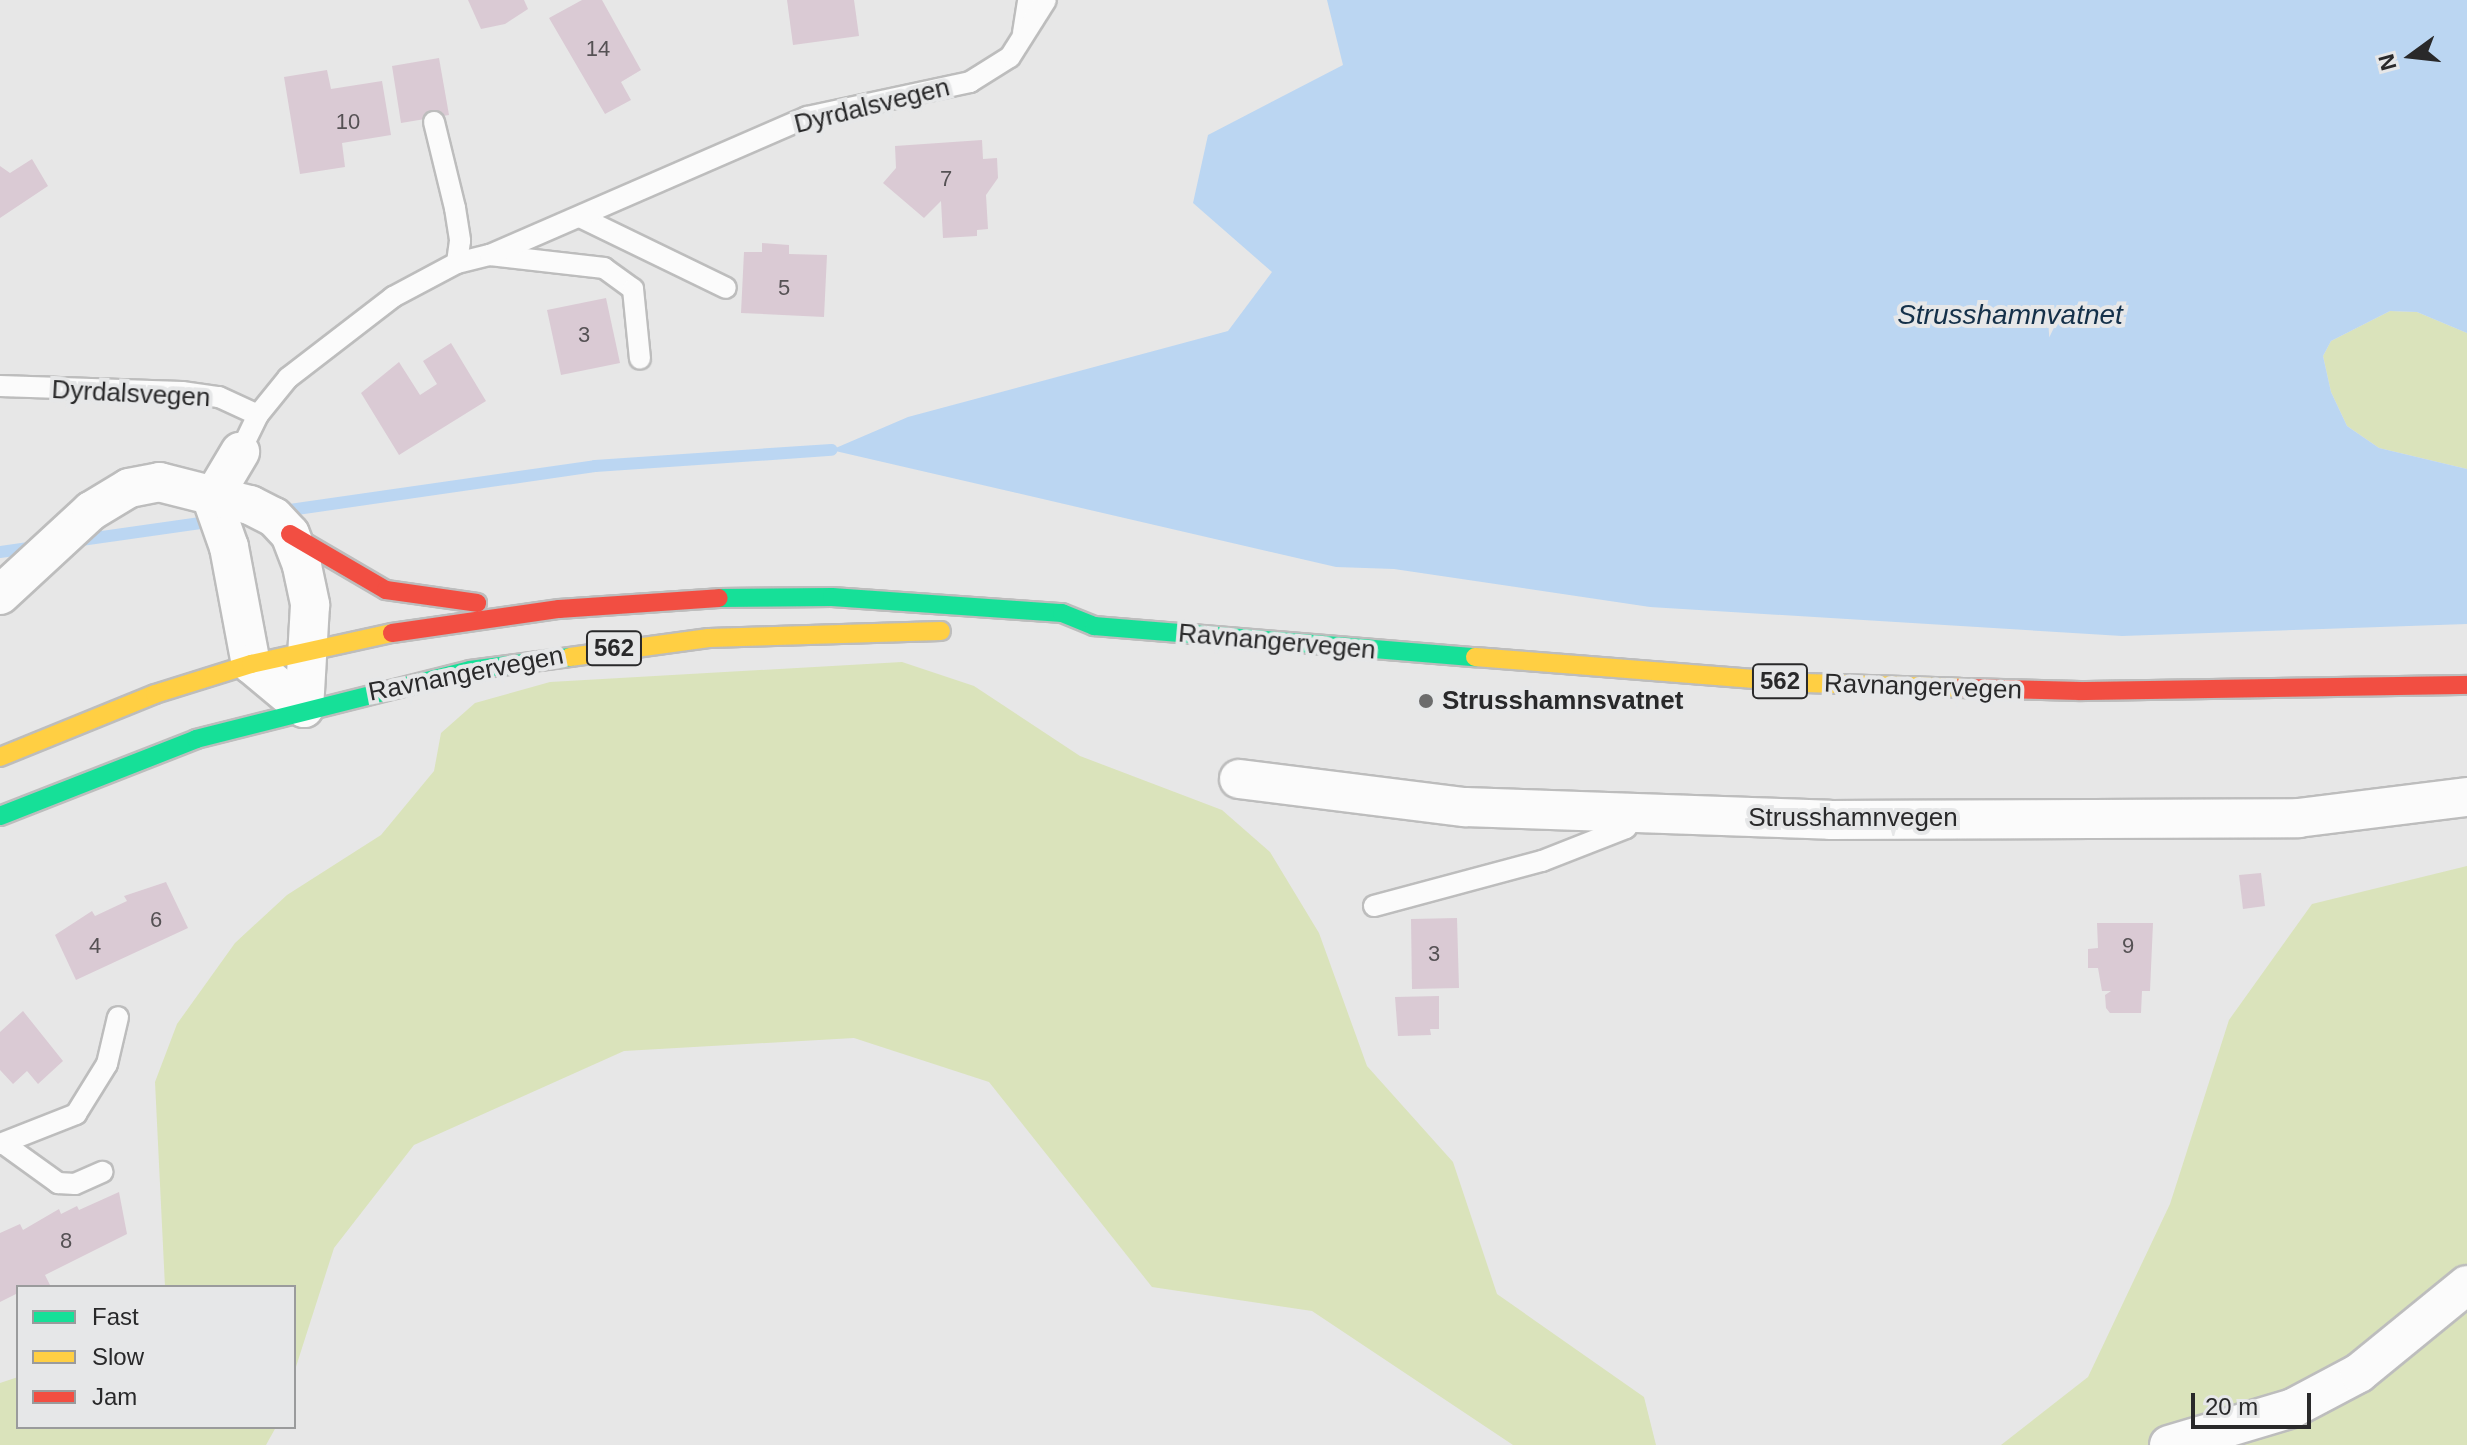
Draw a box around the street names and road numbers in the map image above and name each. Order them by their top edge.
street label: Dyrdalsvegen [791,72,953,140]
street label: Dyrdalsvegen [51,374,211,414]
street label: Ravnangervegen [1177,618,1377,666]
road number: 562 [584,628,644,668]
street label: Ravnangervegen [366,640,566,708]
road number: 562 [1750,661,1810,701]
street label: Ravnangervegen [1823,668,2023,706]
street label: Strusshamnvegen [1748,802,1958,834]

